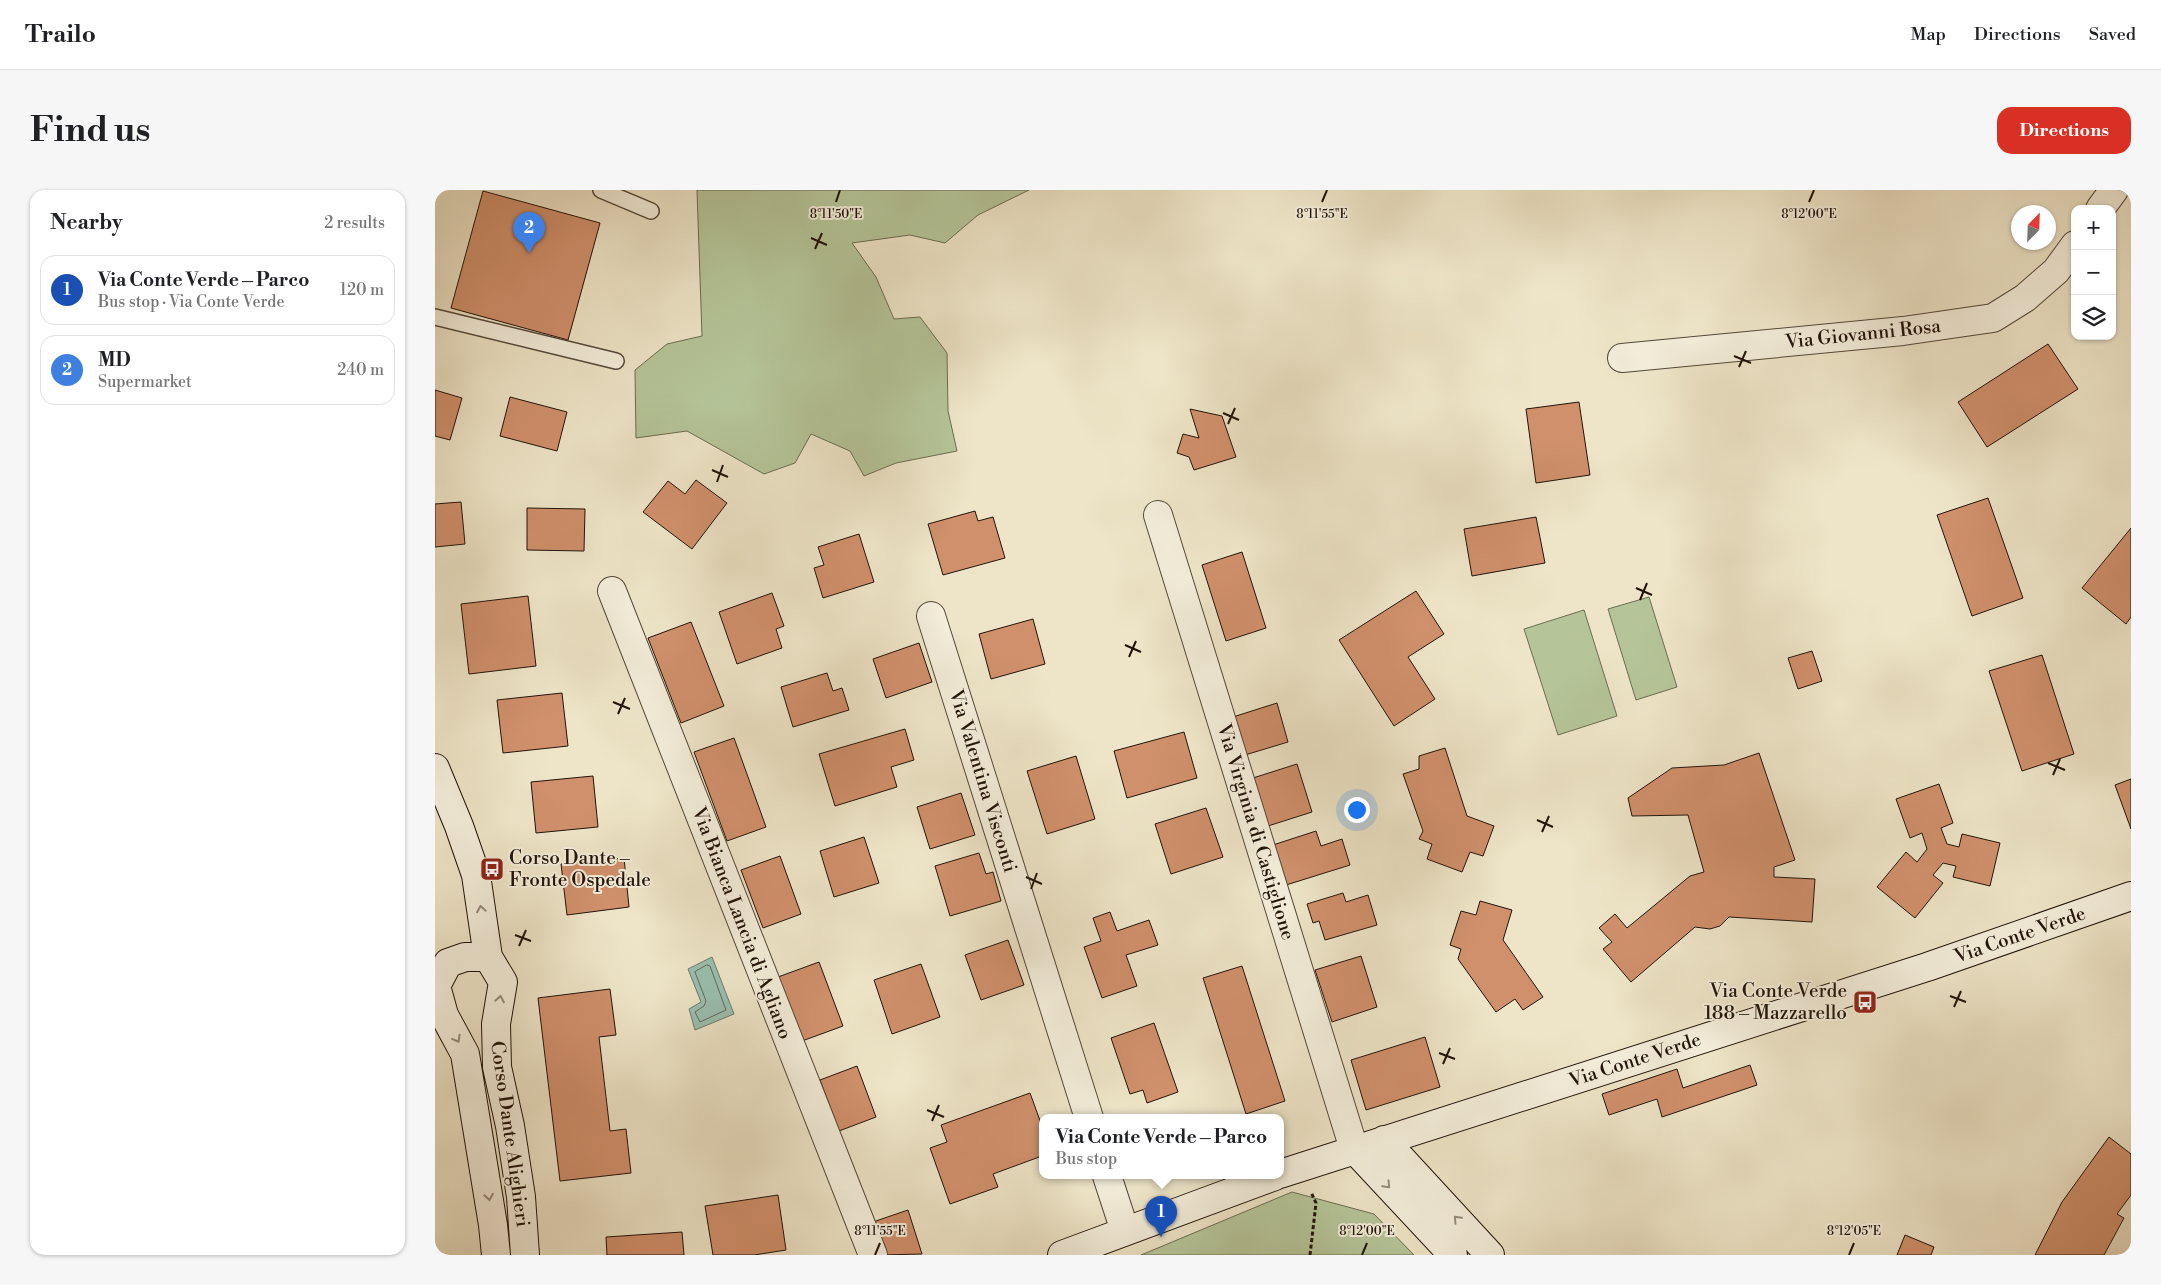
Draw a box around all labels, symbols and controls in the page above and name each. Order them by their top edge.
text: Trailo [25,20,96,50]
text: Map [1910,23,1946,46]
text: Directions [1974,23,2061,46]
text: Saved [2089,23,2136,46]
button: Directions [1997,107,2131,154]
text: Find us [30,109,150,152]
north arrow [2011,205,2056,250]
map controls [2071,205,2116,340]
button: + [2071,205,2116,250]
text: 8°11'50"E [810,207,862,222]
text: 8°11'55"E [1296,207,1348,222]
text: 8°12'00"E [1781,207,1837,222]
text: Nearby [50,210,123,236]
pin: 2 [513,212,545,253]
text: 2 results [324,213,385,233]
button: − [2071,250,2116,295]
text: Via Conte Verde – Parco [98,268,309,292]
text: 1 [63,280,71,300]
text: 120 m [340,280,384,300]
text: Bus stop · Via Conte Verde [98,292,285,312]
button: layers [2071,295,2116,340]
street label: Via Giovanni Rosa [1783,314,1942,354]
text: MD [98,348,131,372]
text: 2 [62,360,72,380]
text: 240 m [337,360,384,380]
text: Supermarket [98,372,192,392]
street label: Via Valentina Visconti [943,686,1022,875]
street label: Via Virginia di Castiglione [1211,720,1300,943]
your location [1344,797,1370,823]
street label: Via Bianca Lancia di Agliano [686,803,797,1043]
place label: Corso Dante – Fronte Ospedale [509,846,651,892]
bus stop icon: Corso Dante – Fronte Ospedale [479,856,505,882]
street label: Via Conte Verde [1950,901,2089,969]
one-way arrow [477,904,487,913]
place label: Via Conte Verde 188 – Mazzarello [1704,979,1847,1025]
bus stop icon: Via Conte Verde 188 – Mazzarello [1852,989,1878,1015]
one-way arrow [494,994,504,1003]
street label: Via Conte Verde [1565,1027,1704,1093]
one-way arrow [451,1034,461,1043]
street label: Corso Dante Alighieri [485,1040,535,1228]
popup [1039,1114,1284,1179]
text: Via Conte Verde – Parco [1056,1125,1267,1149]
text: Bus stop [1056,1149,1117,1169]
one-way arrow [1381,1179,1390,1188]
one-way arrow [483,1193,493,1202]
pin: 1 [1145,1196,1177,1237]
one-way arrow [1454,1216,1463,1225]
text: 8°11'55"E [854,1224,906,1239]
text: 8°12'00"E [1339,1224,1395,1239]
text: 8°12'05"E [1827,1224,1881,1239]

